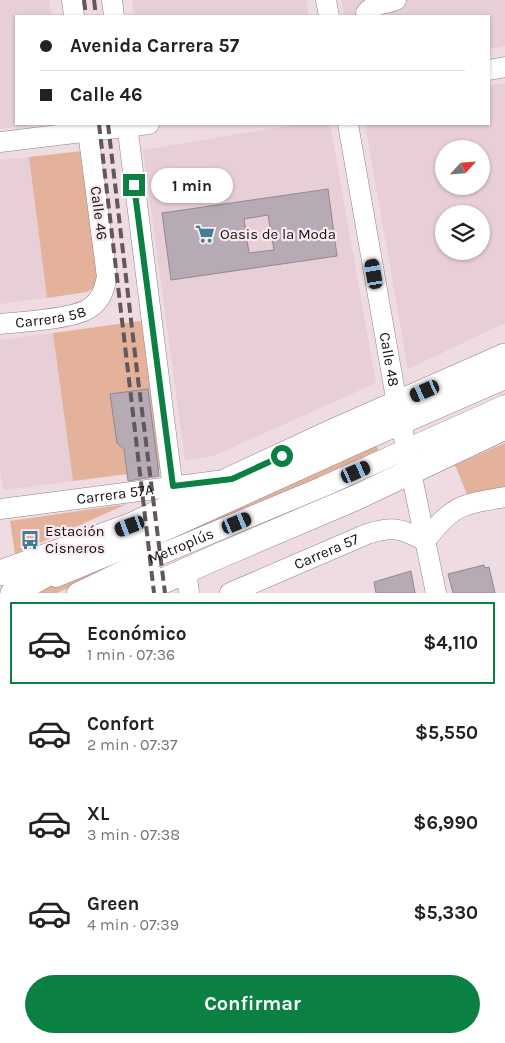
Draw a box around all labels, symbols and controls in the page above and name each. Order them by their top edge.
text: Avenida Carrera 57 [70,35,239,57]
text: Calle 46 [70,84,142,106]
north arrow [435,140,490,195]
map controls [435,140,490,260]
callout: 1 min [152,168,234,202]
route end [123,174,145,196]
text: 1 min [172,176,212,195]
street label: Calle 46 [87,185,111,241]
button: layers [435,205,490,260]
supermarket icon: Oasis de la Moda [194,223,216,245]
place label: Oasis de la Moda [220,225,336,243]
car [364,258,383,290]
street label: Carrera 58 [15,302,88,332]
street label: Calle 48 [376,331,403,388]
car [408,378,441,404]
route start [271,445,293,467]
car [339,459,372,485]
street label: Carrera 57A [75,480,155,508]
car [220,510,253,536]
car [113,514,146,538]
place label: Estación Cisneros [45,522,105,557]
street label: Metroplús [145,524,216,568]
bus stop icon: Estación Cisneros [19,529,41,551]
street label: Carrera 57 [291,530,362,573]
icon: car [27,621,72,666]
text: Económico [87,623,187,645]
text: $4,110 [423,632,478,654]
text: 1 min · 07:36 [87,645,175,664]
icon: car [27,711,72,756]
text: Confort [87,713,154,735]
text: $5,550 [415,722,478,744]
text: 2 min · 07:37 [87,735,178,754]
icon: car [27,801,72,846]
text: XL [87,803,109,825]
text: $6,990 [413,812,478,834]
text: 3 min · 07:38 [87,825,180,844]
icon: car [27,891,72,936]
text: Green [87,893,139,915]
text: $5,330 [413,902,478,924]
text: 4 min · 07:39 [87,915,179,934]
button: Confirmar [25,975,480,1033]

